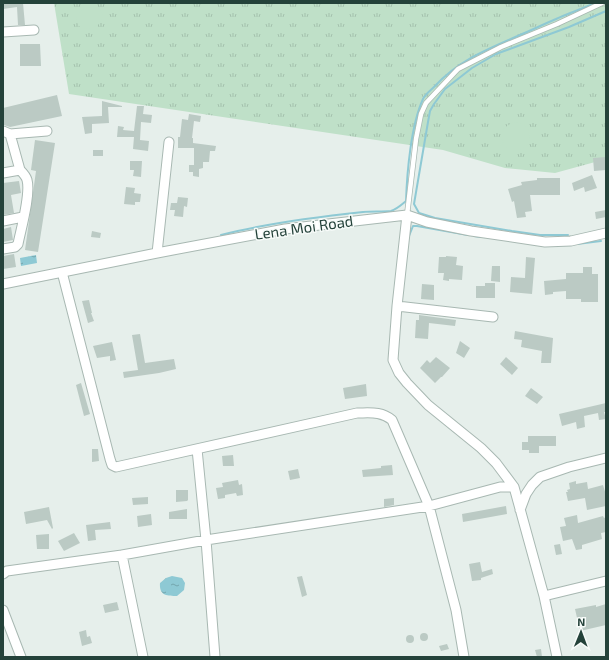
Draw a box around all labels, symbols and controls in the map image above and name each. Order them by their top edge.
street label: Lena Moi Road [253,211,354,243]
north arrow [561,612,601,652]
text: N [577,615,585,628]

